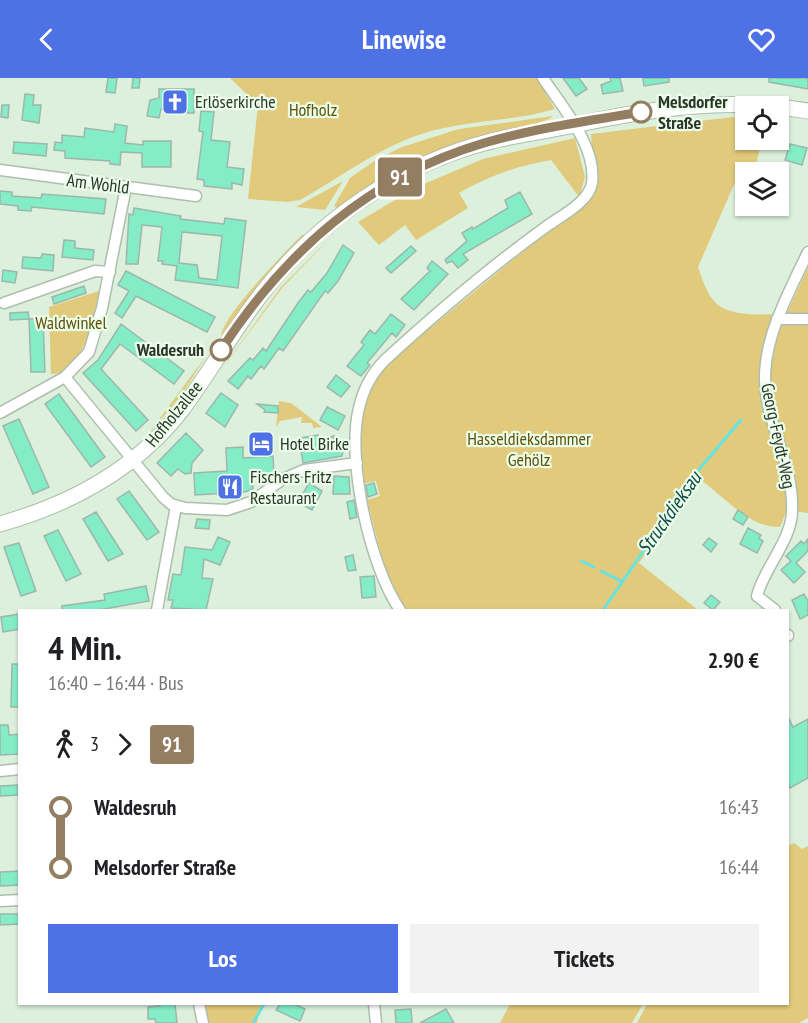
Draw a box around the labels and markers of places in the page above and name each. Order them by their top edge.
church icon: Erlöserkirche [160,87,190,117]
place label: Erlöserkirche [195,90,276,113]
place label: Melsdorfer Straße [658,90,728,134]
marker: Melsdorfer Straße [630,101,652,123]
place label: Waldesruh [136,338,204,361]
marker: Waldesruh [210,339,232,361]
hotel icon: Hotel Birke [246,429,276,459]
place label: Hotel Birke [280,432,349,455]
place label: Fischers Fritz Restaurant [250,465,332,509]
restaurant icon: Fischers Fritz Restaurant [215,472,245,502]

